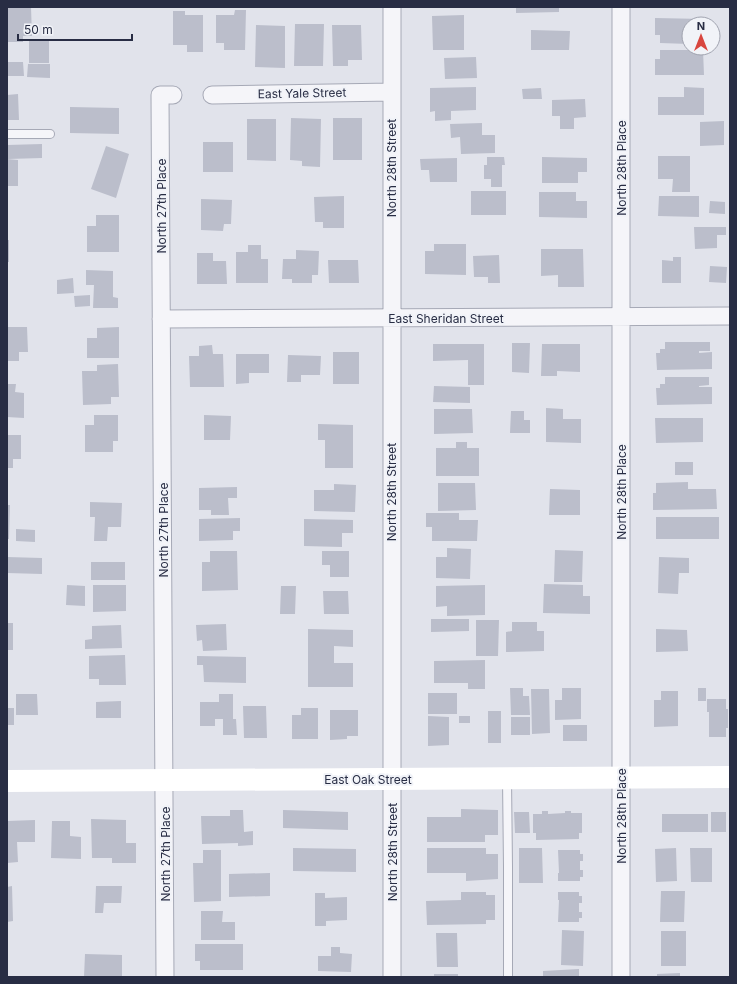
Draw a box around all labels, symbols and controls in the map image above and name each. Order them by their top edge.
scale bar [18,16,132,42]
north arrow [681,16,721,56]
text: N [697,19,705,33]
text: 50 m [24,22,53,37]
street label: East Yale Street [257,85,347,101]
street label: North 28th Street [384,119,399,217]
street label: North 28th Place [614,120,629,216]
street label: North 27th Place [154,158,169,254]
street label: East Sheridan Street [388,311,504,326]
street label: North 28th Street [384,443,399,541]
street label: North 28th Place [614,444,629,540]
street label: North 27th Place [156,482,171,578]
street label: North 28th Place [614,768,629,864]
street label: East Oak Street [324,772,412,787]
street label: North 28th Street [385,803,400,901]
street label: North 27th Place [158,806,173,902]

